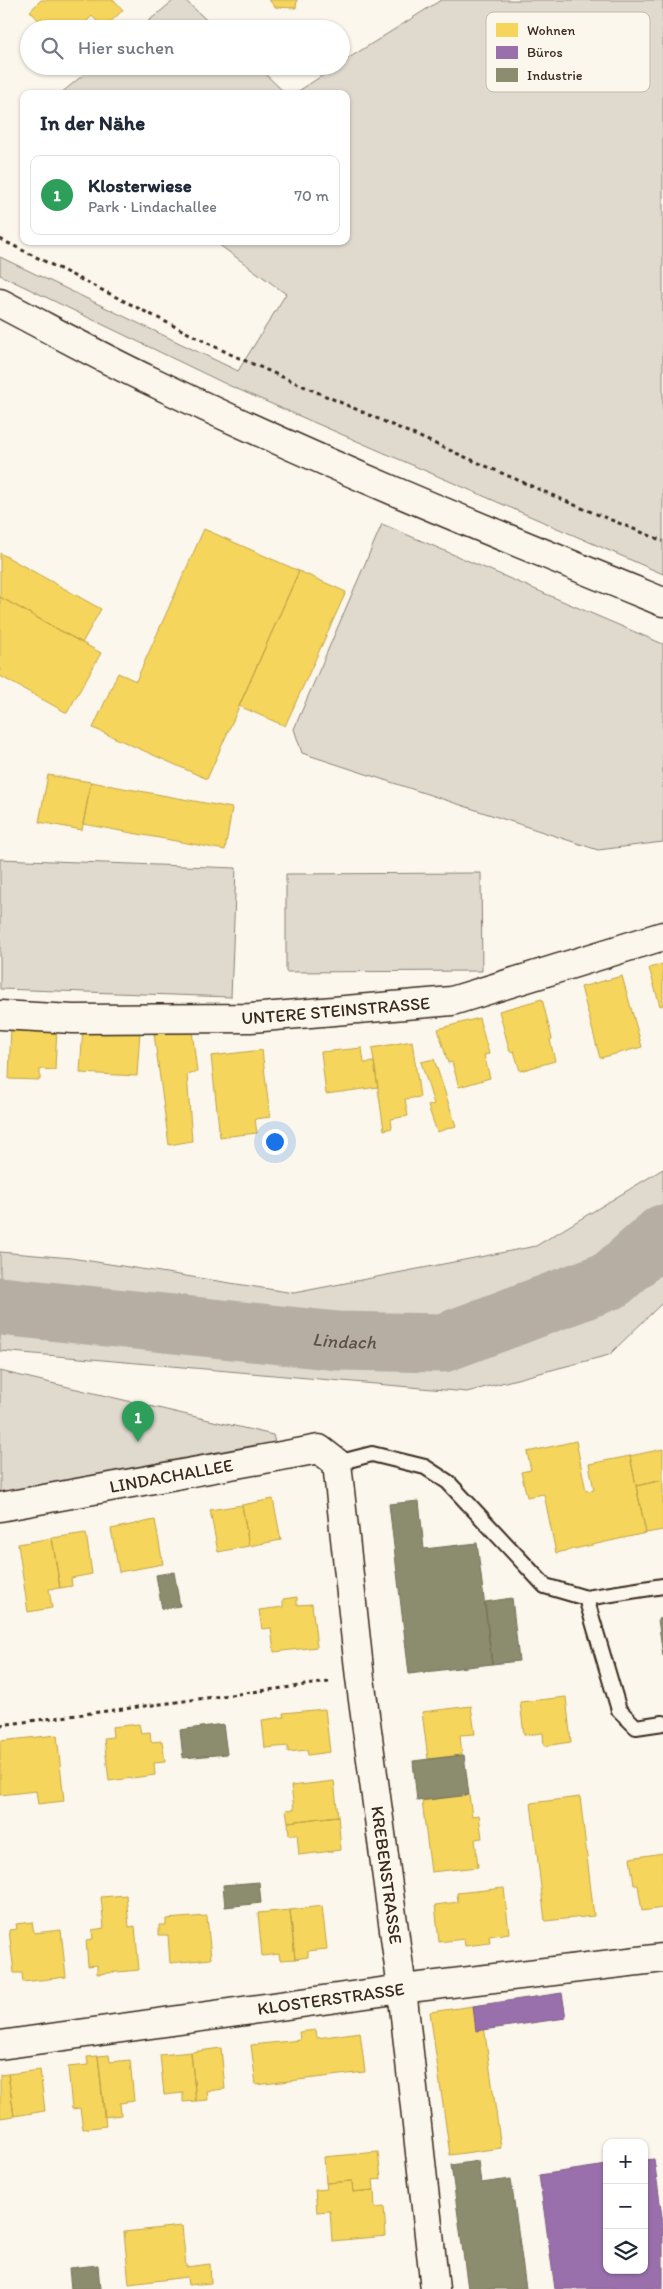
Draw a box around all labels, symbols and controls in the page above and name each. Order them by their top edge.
legend [486,12,650,92]
search box [20,20,350,75]
text: Wohnen [527,22,575,39]
icon: search [38,34,66,62]
text: Hier suchen [78,36,174,59]
text: Büros [527,44,563,61]
text: Industrie [527,67,583,84]
text: In der Nähe [40,110,145,135]
text: Klosterwiese [88,174,192,197]
text: 1 [53,186,61,205]
text: 70 m [294,186,329,205]
text: Park · Lindachallee [88,197,217,216]
street label: UNTERE STEINSTRASSE [241,992,431,1029]
your location [262,1129,288,1155]
water label: Lindach [311,1327,377,1353]
pin: 1 [122,1401,154,1442]
street label: LINDACHALLEE [108,1454,235,1498]
street label: KREBENSTRASSE [366,1804,407,1946]
street label: KLOSTERSTRASSE [256,1978,406,2020]
map controls [603,2139,648,2274]
button: + [603,2139,648,2184]
button: − [603,2184,648,2229]
button: layers [603,2229,648,2274]

